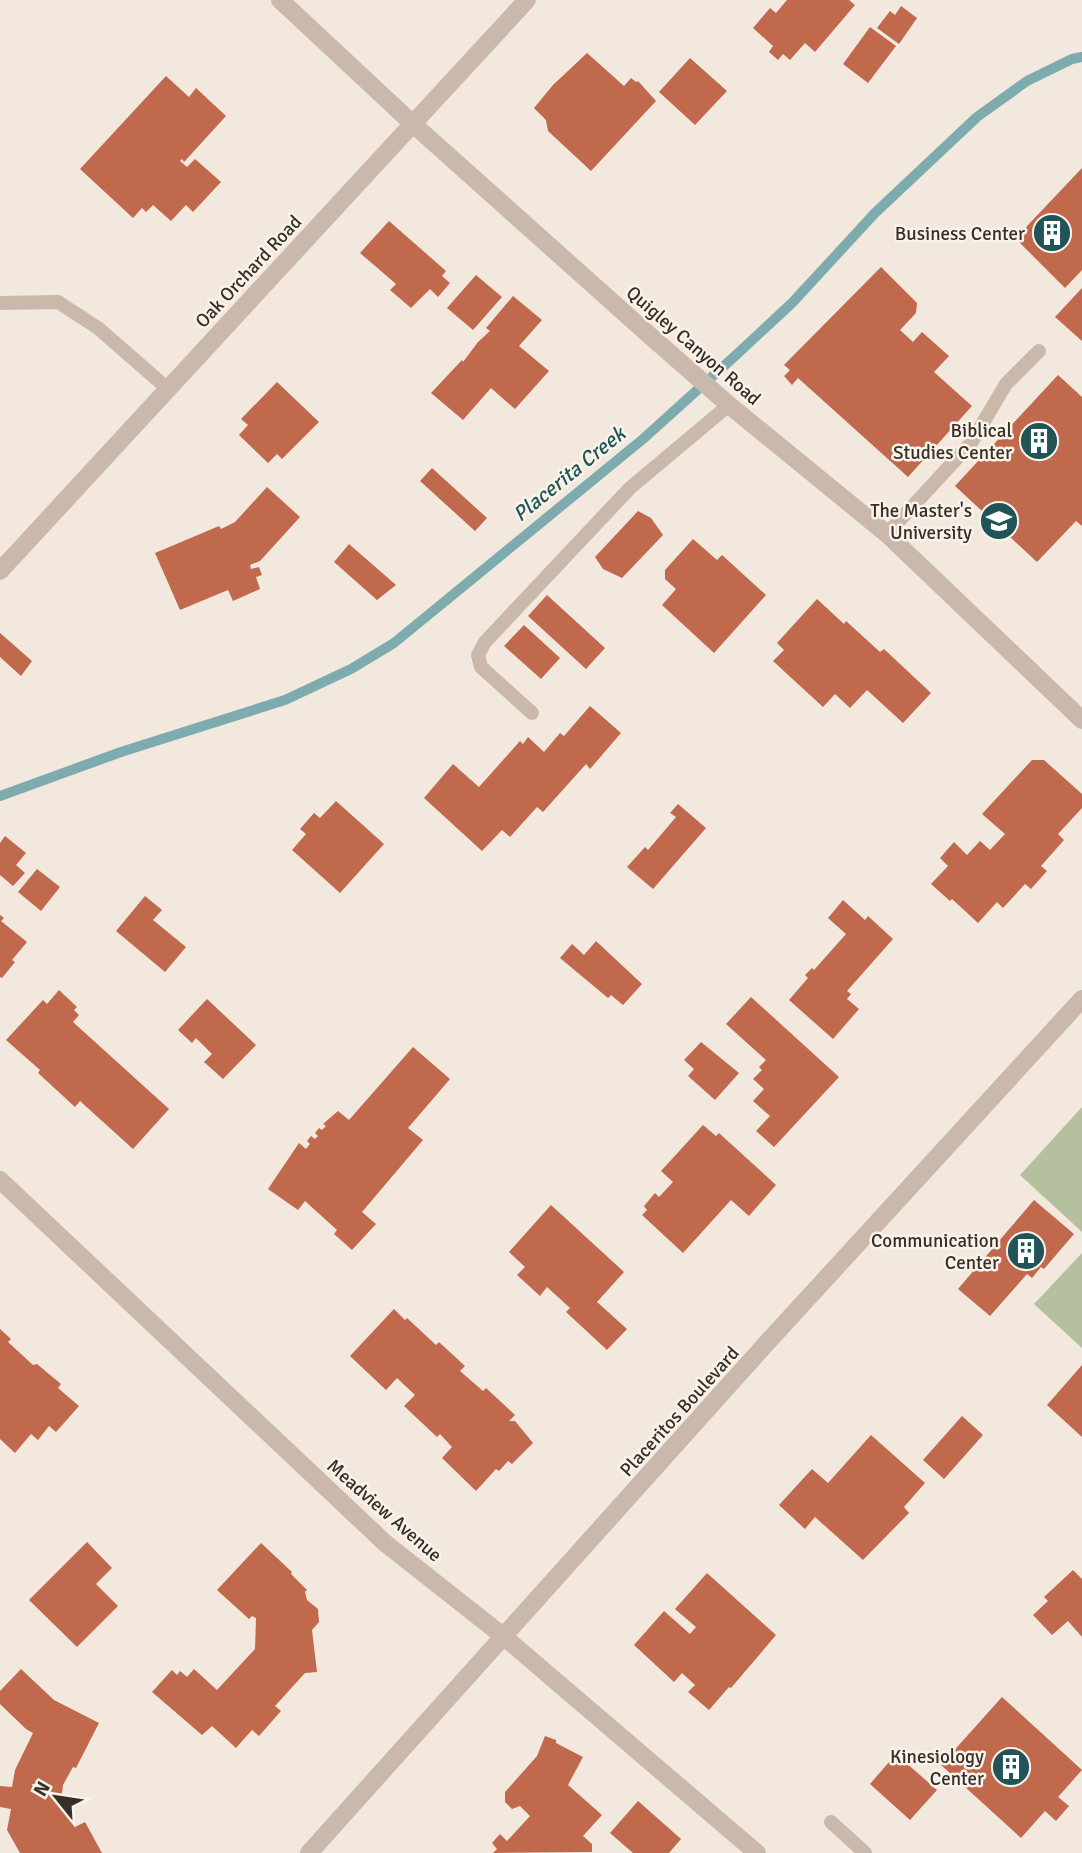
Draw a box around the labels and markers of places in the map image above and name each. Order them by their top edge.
building icon: Business Center [1031,212,1073,254]
place label: Business Center [895,222,1025,246]
place label: Biblical Studies Center [893,419,1012,465]
building icon: Biblical Studies Center [1018,420,1060,462]
place label: The Master's University [870,499,972,545]
school or university icon: The Master's University [978,500,1020,542]
place label: Communication Center [871,1229,999,1275]
building icon: Communication Center [1005,1230,1047,1272]
place label: Kinesiology Center [890,1745,984,1791]
building icon: Kinesiology Center [990,1746,1032,1788]

